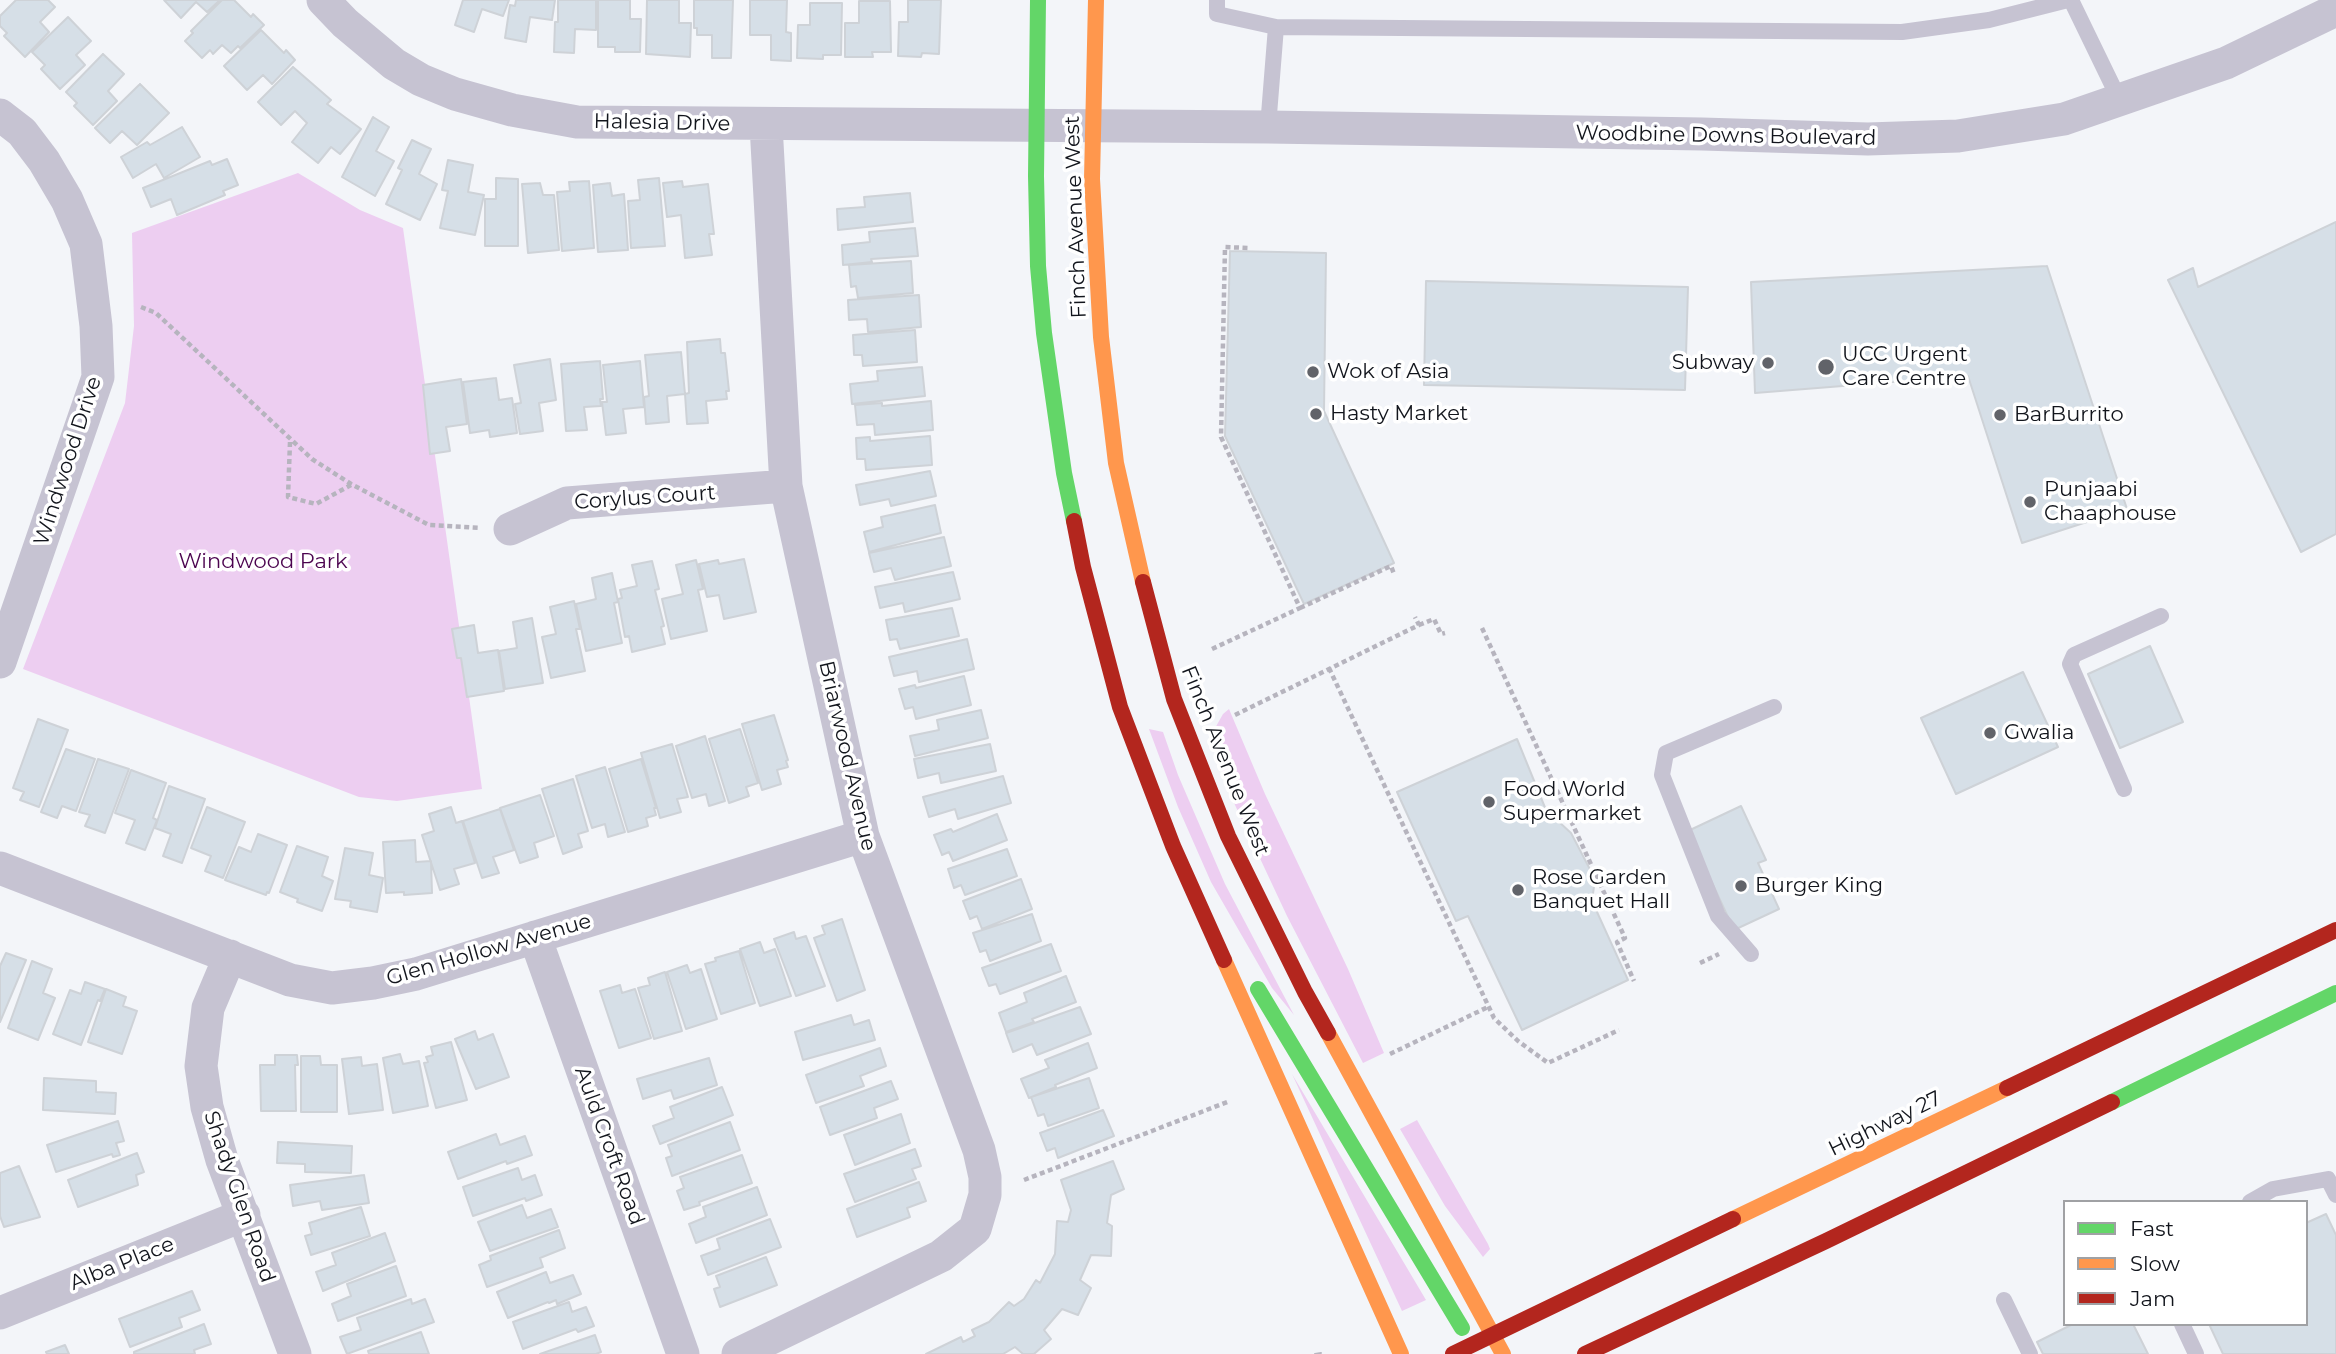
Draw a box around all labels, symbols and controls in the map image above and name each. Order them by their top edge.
street label: Halesia Drive [593,109,731,137]
street label: Finch Avenue West [1060,115,1092,319]
street label: Woodbine Downs Boulevard [1575,121,1877,151]
place label: UCC Urgent Care Centre [1842,342,1968,392]
place label: Subway [1672,350,1754,376]
marker: Subway [1760,355,1776,371]
marker: UCC Urgent Care Centre [1816,357,1836,377]
place label: Wok of Asia [1327,359,1449,385]
marker: Wok of Asia [1305,364,1321,380]
street label: Windwood Drive [29,373,107,549]
place label: Hasty Market [1330,401,1468,427]
place label: BarBurrito [2014,402,2124,428]
marker: Hasty Market [1308,406,1324,422]
marker: BarBurrito [1992,407,2008,423]
place label: Punjaabi Chaaphouse [2044,477,2177,527]
street label: Corylus Court [573,480,717,516]
marker: Punjaabi Chaaphouse [2022,494,2038,510]
park label: Windwood Park [178,549,348,575]
street label: Briarwood Avenue [813,658,881,854]
street label: Finch Avenue West [1175,662,1275,860]
place label: Gwalia [2004,720,2074,746]
marker: Gwalia [1982,725,1998,741]
place label: Food World Supermarket [1503,777,1641,827]
marker: Food World Supermarket [1481,794,1497,810]
place label: Rose Garden Banquet Hall [1532,865,1670,915]
place label: Burger King [1755,873,1883,899]
marker: Burger King [1733,878,1749,894]
marker: Rose Garden Banquet Hall [1510,882,1526,898]
street label: Glen Hollow Avenue [384,909,594,991]
street label: Auld Croft Road [569,1063,649,1229]
street label: Highway 27 [1825,1086,1945,1162]
street label: Shady Glen Road [198,1108,280,1286]
legend [2063,1200,2308,1326]
text: Fast [2130,1216,2174,1241]
street label: Alba Place [66,1232,178,1296]
text: Slow [2130,1251,2180,1276]
text: Jam [2130,1286,2175,1311]

